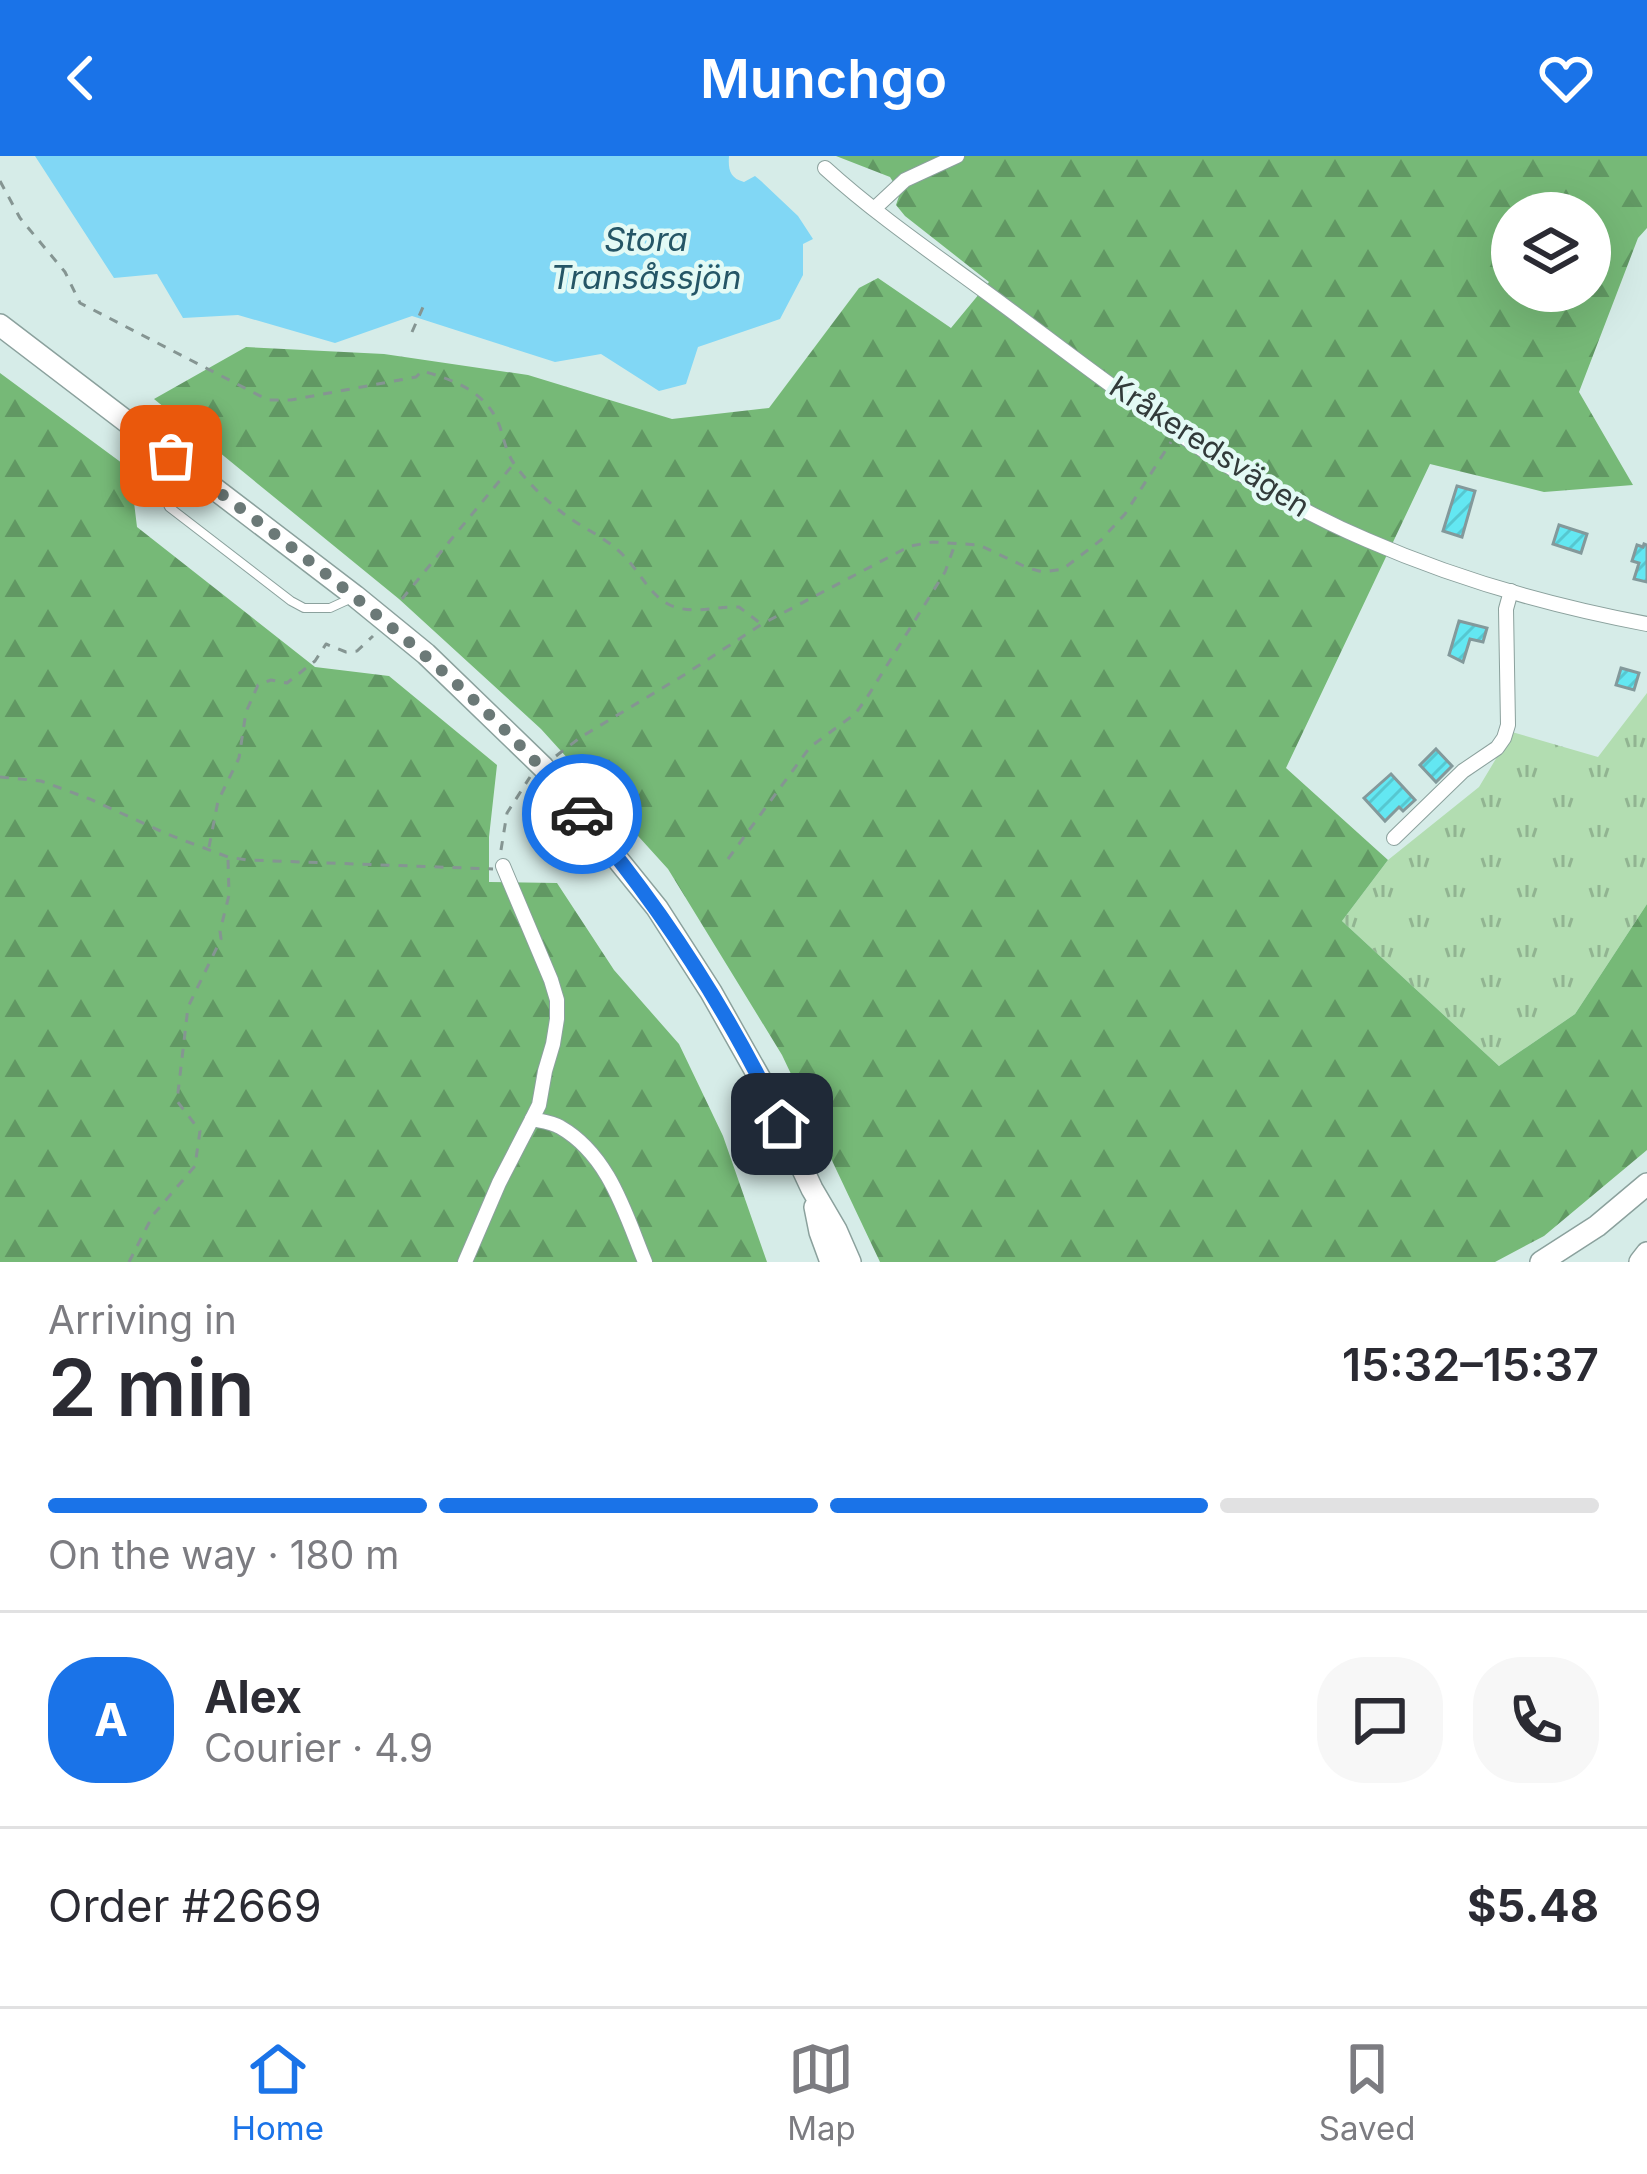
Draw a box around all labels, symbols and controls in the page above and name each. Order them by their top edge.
icon: back [48,45,114,111]
icon: heart [1533,45,1599,111]
text: Munchgo [700,46,947,111]
map controls [1491,192,1611,312]
button: layers [1491,192,1611,312]
water label: Stora Transåssjön [551,219,741,297]
street label: Kråkeredsvägen [1103,368,1317,524]
pin [120,405,222,507]
icon: bag [138,423,204,489]
courier [522,754,642,874]
icon: car [549,781,615,847]
pin [731,1073,833,1175]
icon: home [749,1091,815,1157]
text: Arriving in [48,1296,237,1343]
text: 15:32–15:37 [1342,1337,1599,1392]
text: 2 min [48,1340,255,1435]
text: On the way · 180 m [48,1531,399,1578]
button: chat [1317,1657,1443,1783]
button: phone [1473,1657,1599,1783]
text: Alex [204,1669,302,1724]
text: A [94,1692,128,1747]
text: Courier · 4.9 [204,1724,433,1771]
text: Order #2669 [48,1878,322,1933]
text: $5.48 [1467,1878,1599,1933]
tab: Home [232,2036,324,2148]
tab: Map [787,2036,856,2148]
tab: Saved [1319,2036,1415,2148]

